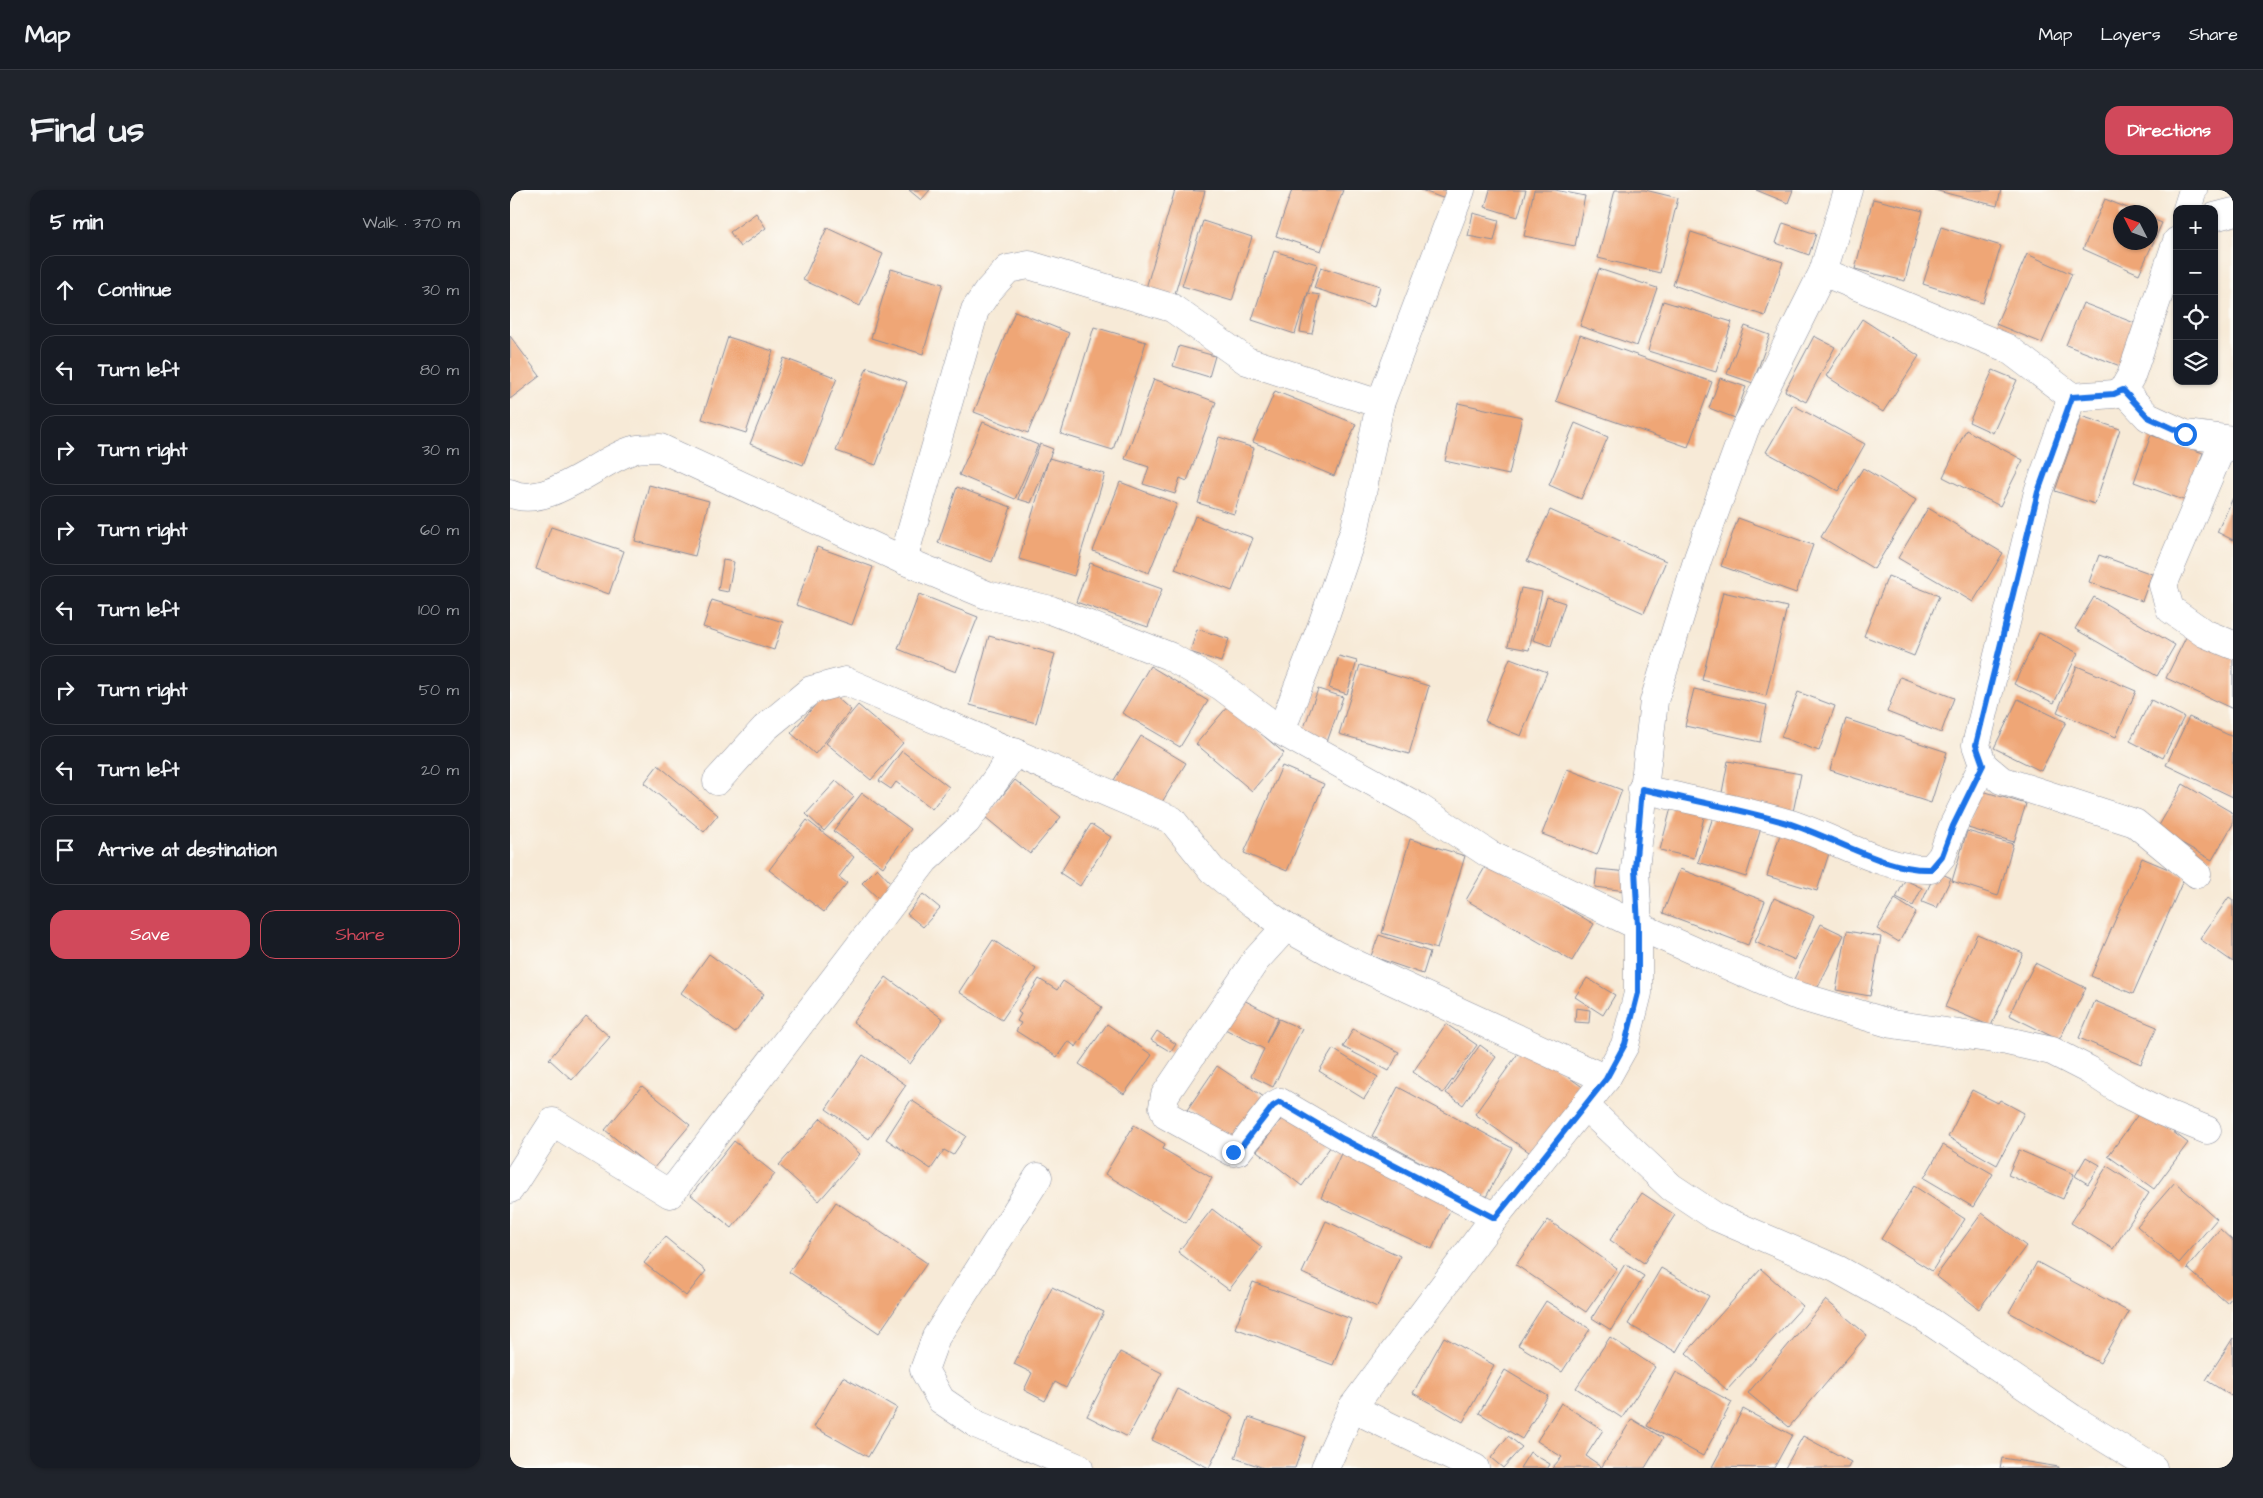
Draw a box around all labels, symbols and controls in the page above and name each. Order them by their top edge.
text: Map [25,18,70,52]
text: Map [2038,22,2072,47]
text: Layers [2100,22,2161,47]
text: Share [2189,22,2238,47]
text: Find us [30,106,144,155]
button: Directions [2105,106,2233,155]
north arrow [2113,205,2158,250]
map controls [2173,205,2218,385]
button: + [2173,205,2218,250]
text: 5 min [50,208,103,237]
text: Walk · 370 m [362,212,460,234]
button: − [2173,250,2218,295]
icon: ahead [51,276,79,304]
text: Continue [98,277,172,304]
text: 30 m [422,279,459,301]
button: locate [2173,295,2218,340]
button: layers [2173,340,2218,385]
icon: left [51,356,79,384]
text: Turn left [98,357,179,384]
text: 80 m [420,359,459,381]
route start [2174,423,2197,446]
icon: right [51,436,79,464]
text: Turn right [98,437,187,464]
text: 30 m [422,439,459,461]
icon: right [51,516,79,544]
text: Turn right [98,517,187,544]
text: 60 m [420,519,459,541]
icon: left [51,596,79,624]
text: Turn left [98,597,179,624]
text: 100 m [418,599,459,621]
icon: right [51,676,79,704]
text: Turn right [98,677,187,704]
text: 50 m [419,679,459,701]
icon: left [51,756,79,784]
text: Turn left [98,757,179,784]
text: 20 m [421,759,459,781]
icon: arrive [51,836,79,864]
text: Arrive at destination [98,837,277,864]
button: Save [50,910,250,959]
button: Share [260,910,460,959]
route end [1222,1141,1245,1164]

